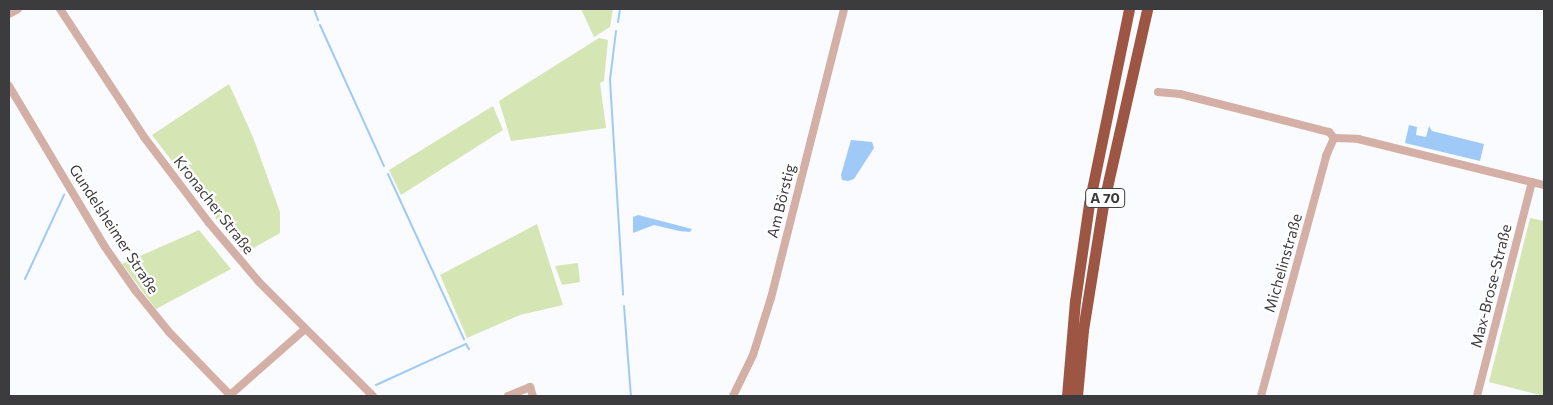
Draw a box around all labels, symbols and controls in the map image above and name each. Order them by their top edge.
street label: Kronacher Straße [170,152,258,258]
street label: Gundelsheimer Straße [65,161,163,297]
street label: Am Börstig [763,162,799,240]
road number: A 70 [1085,187,1125,210]
street label: Michelinstraße [1260,211,1306,315]
street label: Max-Brose-Straße [1467,222,1515,350]

